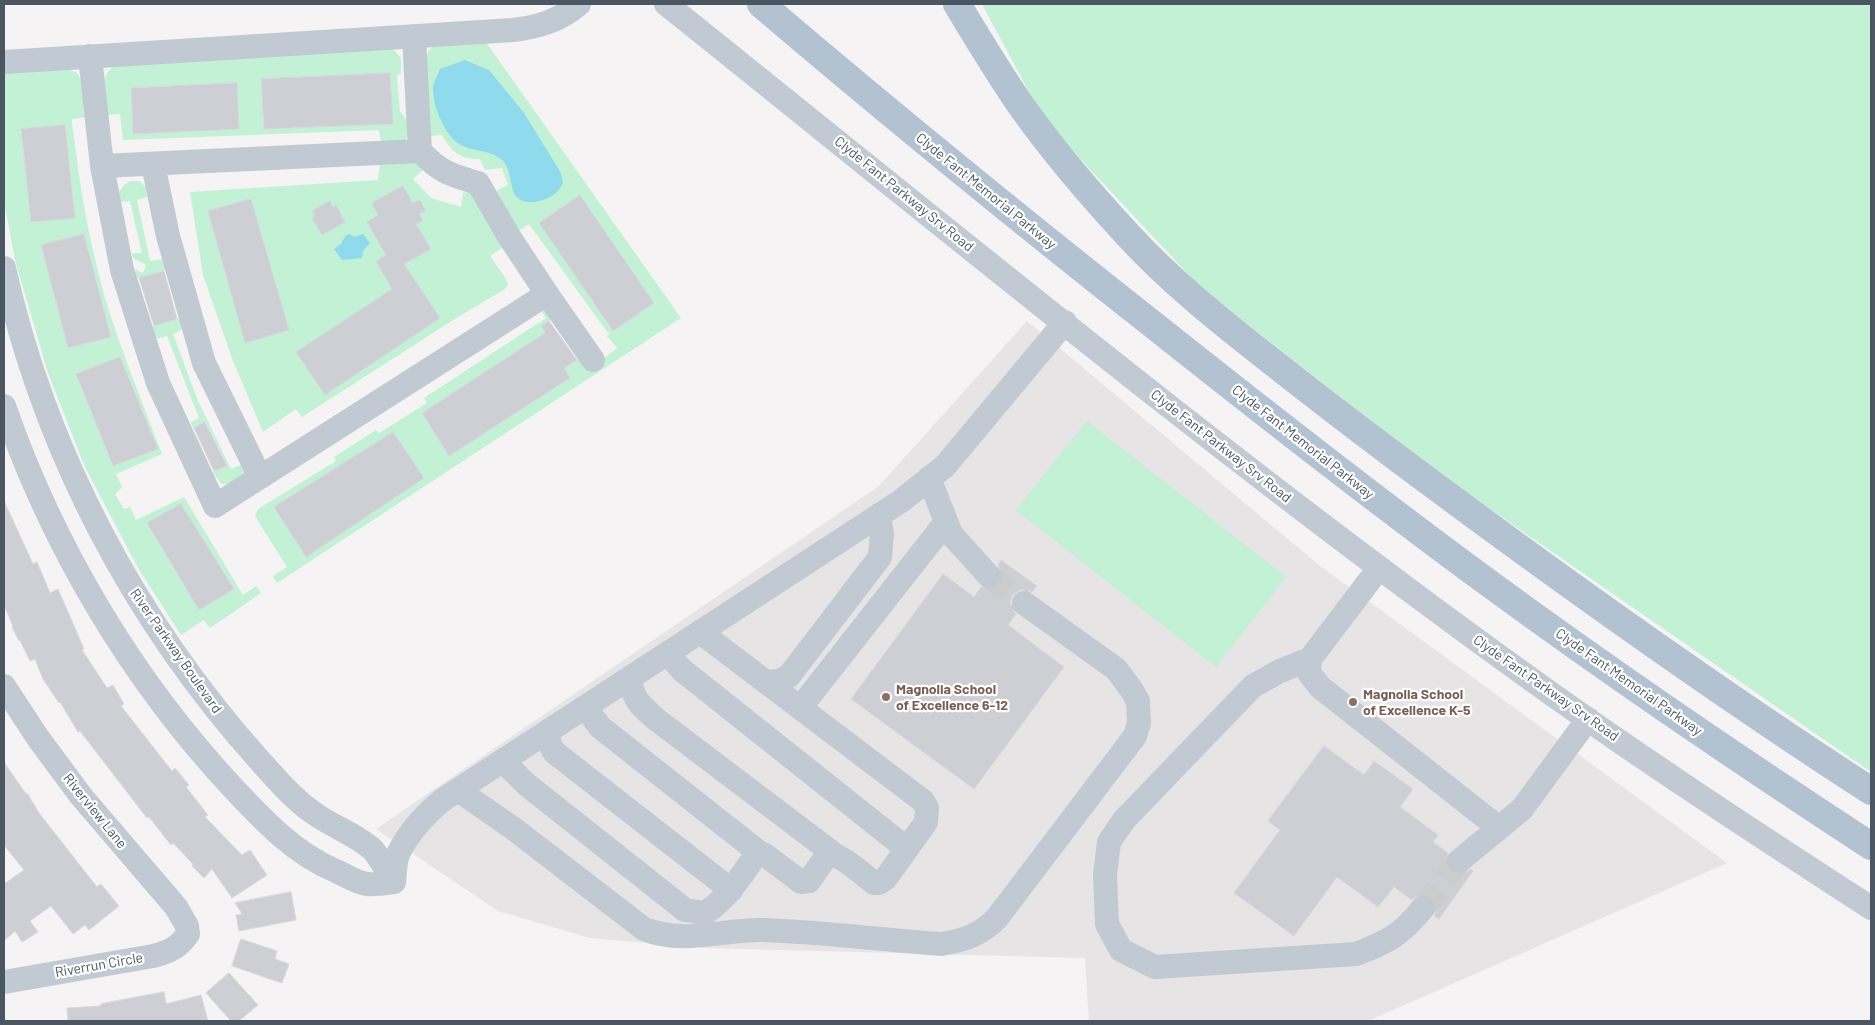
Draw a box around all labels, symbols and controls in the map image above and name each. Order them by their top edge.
street label: Clyde Fant Memorial Parkway [913,129,1059,253]
street label: Clyde Fant Parkway Srv Road [831,133,977,255]
street label: Clyde Fant Memorial Parkway [1229,381,1377,503]
street label: Clyde Fant Parkway Srv Road [1147,386,1295,506]
street label: River Parkway Boulevard [127,585,225,717]
street label: Clyde Fant Memorial Parkway [1552,625,1706,739]
street label: Clyde Fant Parkway Srv Road [1470,631,1622,745]
place label: Magnolia School of Excellence 6-12 [896,681,1008,714]
place label: Magnolia School of Excellence K-5 [1363,686,1471,719]
marker: Magnolia School of Excellence 6-12 [880,691,892,703]
marker: Magnolia School of Excellence K-5 [1347,696,1359,708]
street label: Riverview Lane [60,770,130,852]
street label: Riverrun Circle [54,949,144,981]

